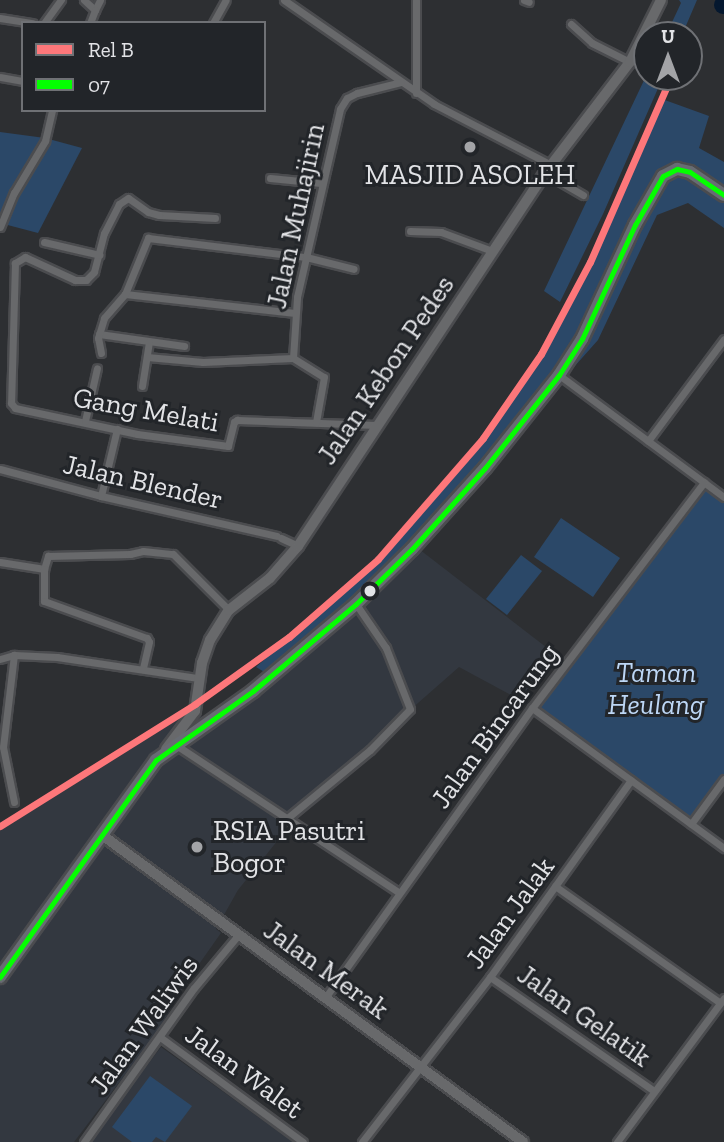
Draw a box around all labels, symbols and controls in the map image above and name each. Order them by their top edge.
legend [21,21,266,112]
north arrow [633,21,703,91]
text: U [661,25,675,48]
text: Rel B [88,37,134,62]
text: 07 [88,72,110,97]
street label: Jalan Muhajirin [260,120,332,312]
marker: MASJID ASOLEH [462,139,478,155]
place label: MASJID ASOLEH [364,158,576,192]
street label: Jalan Kebon Pedes [310,269,462,471]
street label: Gang Melati [71,381,221,439]
street label: Jalan Blender [60,447,226,517]
unlabelled marker [363,584,377,598]
street label: Jalan Bincarung [424,637,566,815]
park label: Taman Heulang [608,656,704,722]
place label: RSIA Pasutri Bogor [213,814,366,880]
marker: RSIA Pasutri Bogor [187,837,207,857]
street label: Jalan Jalak [458,851,562,975]
street label: Jalan Merak [257,914,395,1026]
street label: Jalan Waliwis [82,949,206,1101]
street label: Jalan Gelatik [511,958,657,1074]
street label: Jalan Walet [178,1018,310,1126]

